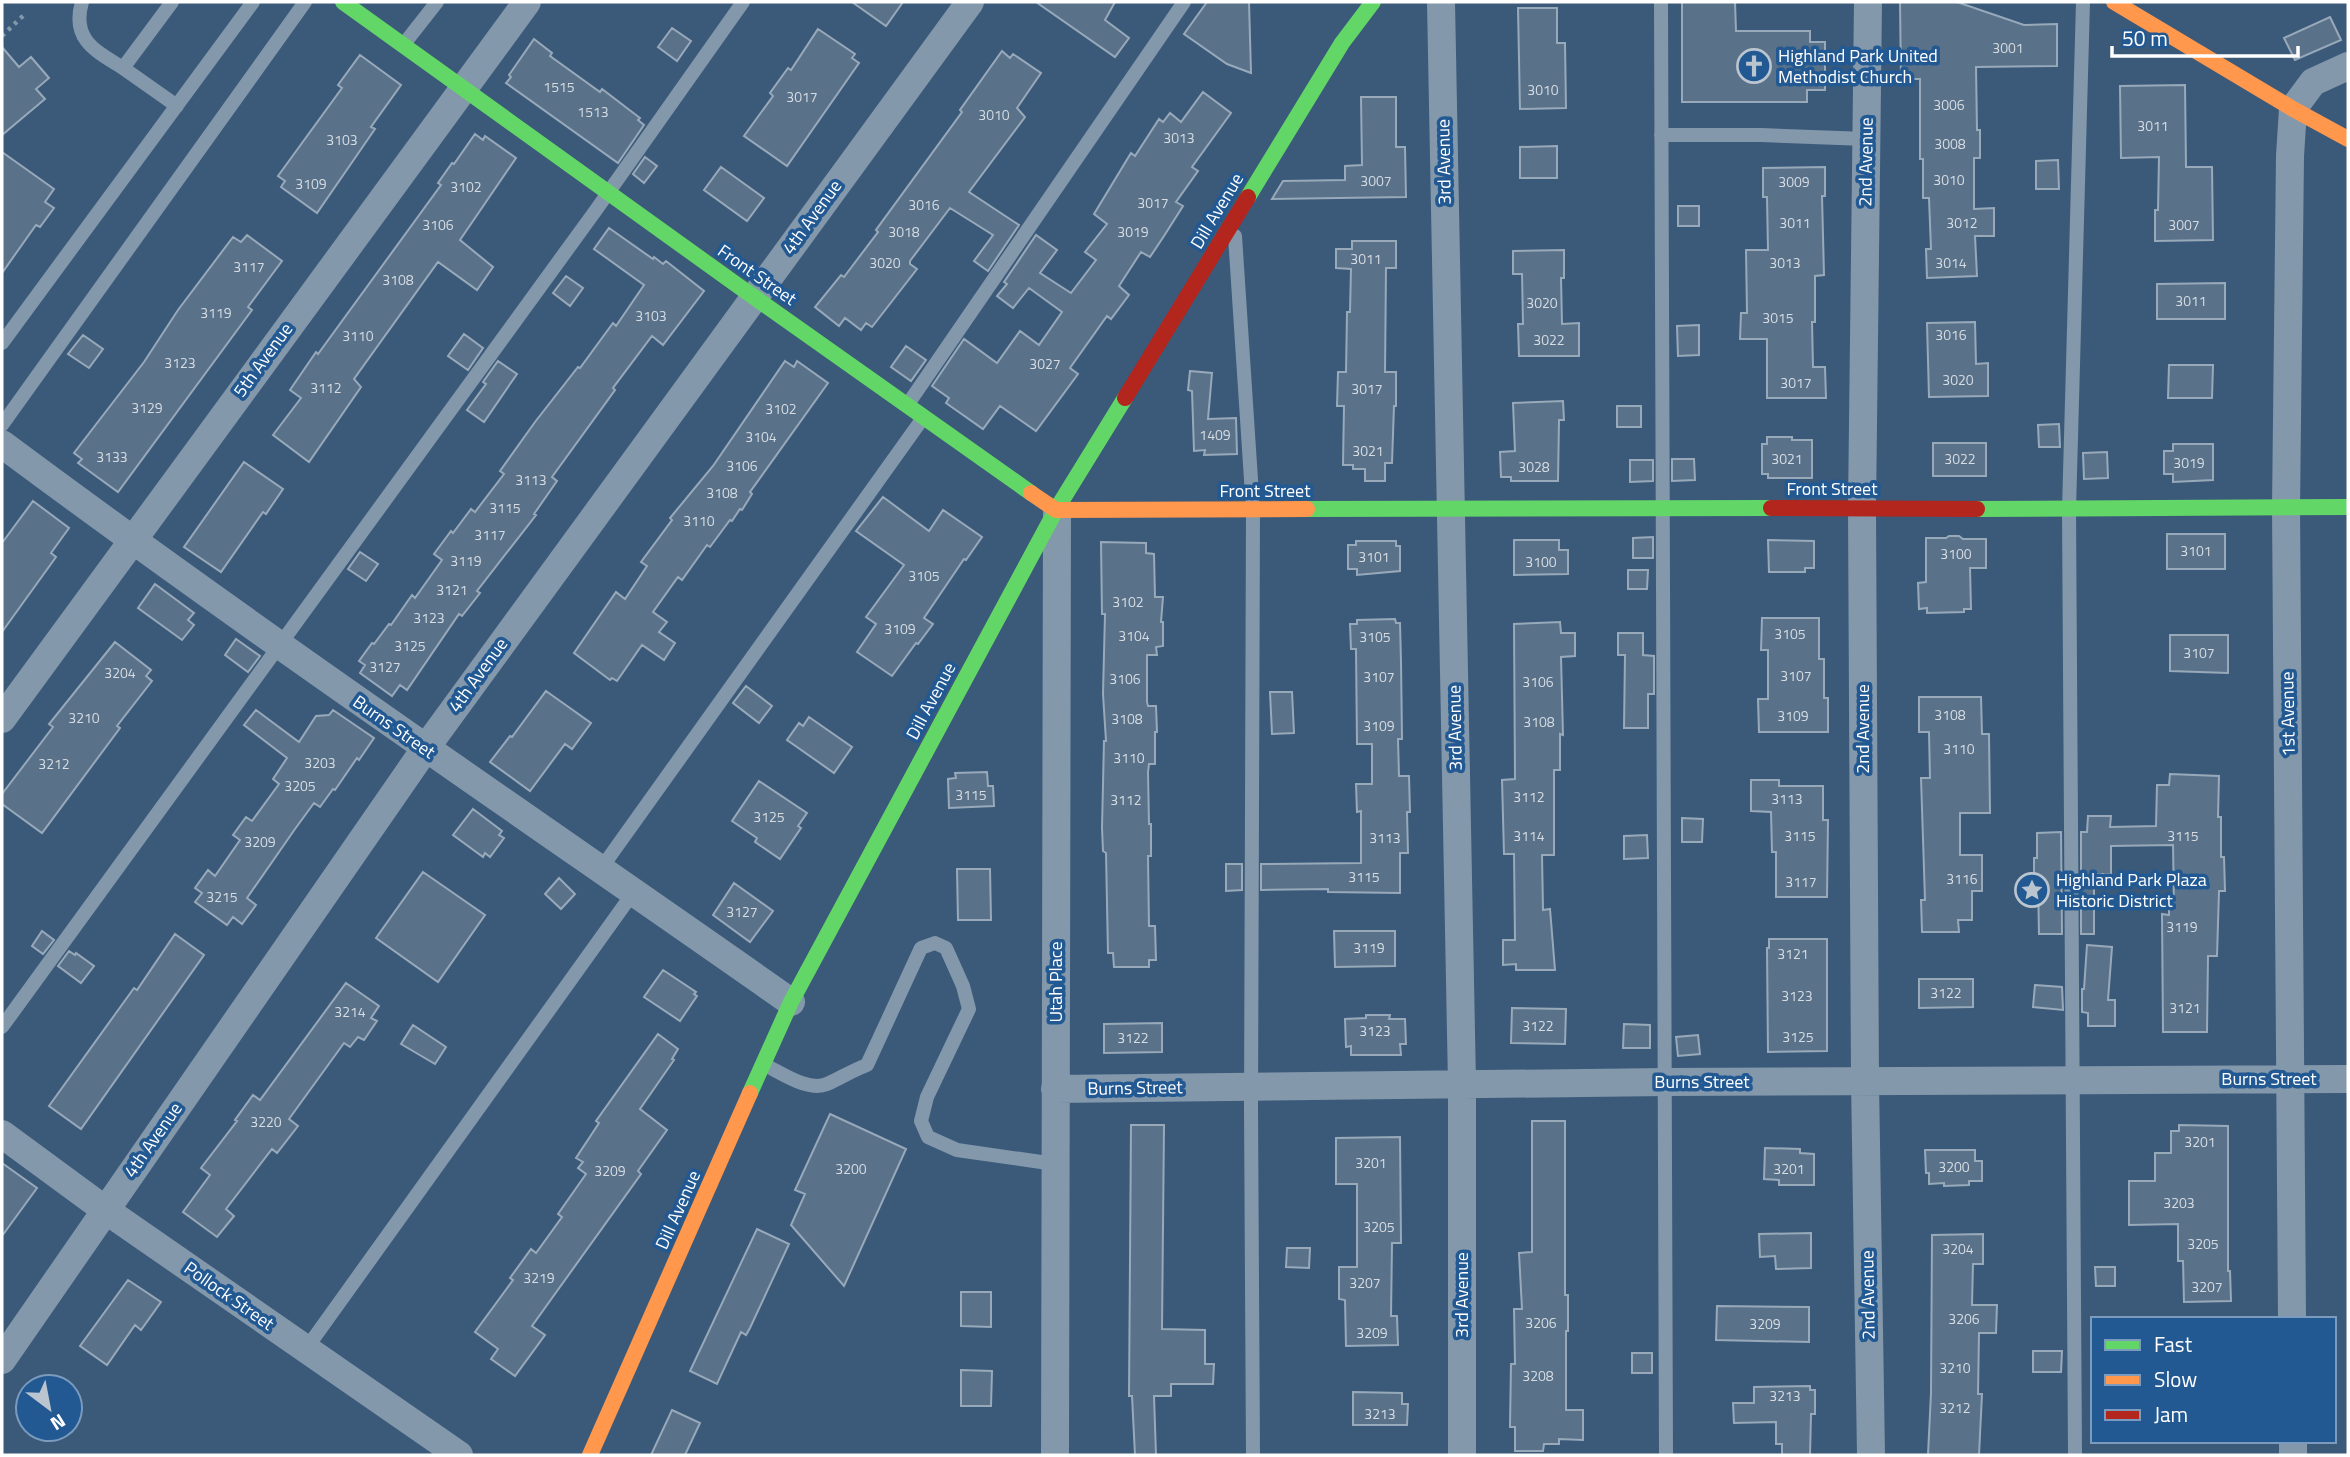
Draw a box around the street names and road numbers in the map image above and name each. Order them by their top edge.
street label: 2nd Avenue [1851,117,1880,207]
street label: 3rd Avenue [1429,119,1458,205]
street label: Dill Avenue [1183,168,1250,254]
street label: 4th Avenue [775,174,848,260]
street label: Front Street [712,237,803,312]
street label: 5th Avenue [226,317,299,403]
street label: Front Street [1787,475,1878,502]
street label: Front Street [1220,477,1311,504]
street label: 4th Avenue [441,632,514,718]
street label: Dill Avenue [899,657,962,744]
street label: 1st Avenue [2273,671,2302,757]
street label: 2nd Avenue [1849,684,1876,774]
street label: 3rd Avenue [1440,685,1469,771]
street label: Burns Street [348,688,442,765]
street label: Utah Place [1042,941,1069,1023]
street label: Burns Street [2221,1065,2317,1092]
street label: Burns Street [1654,1068,1750,1095]
street label: Burns Street [1087,1073,1184,1102]
street label: 4th Avenue [117,1097,188,1183]
street label: Dill Avenue [648,1166,707,1254]
street label: 2nd Avenue [1853,1250,1882,1340]
street label: 3rd Avenue [1448,1252,1475,1338]
street label: Pollock Street [179,1254,280,1337]

